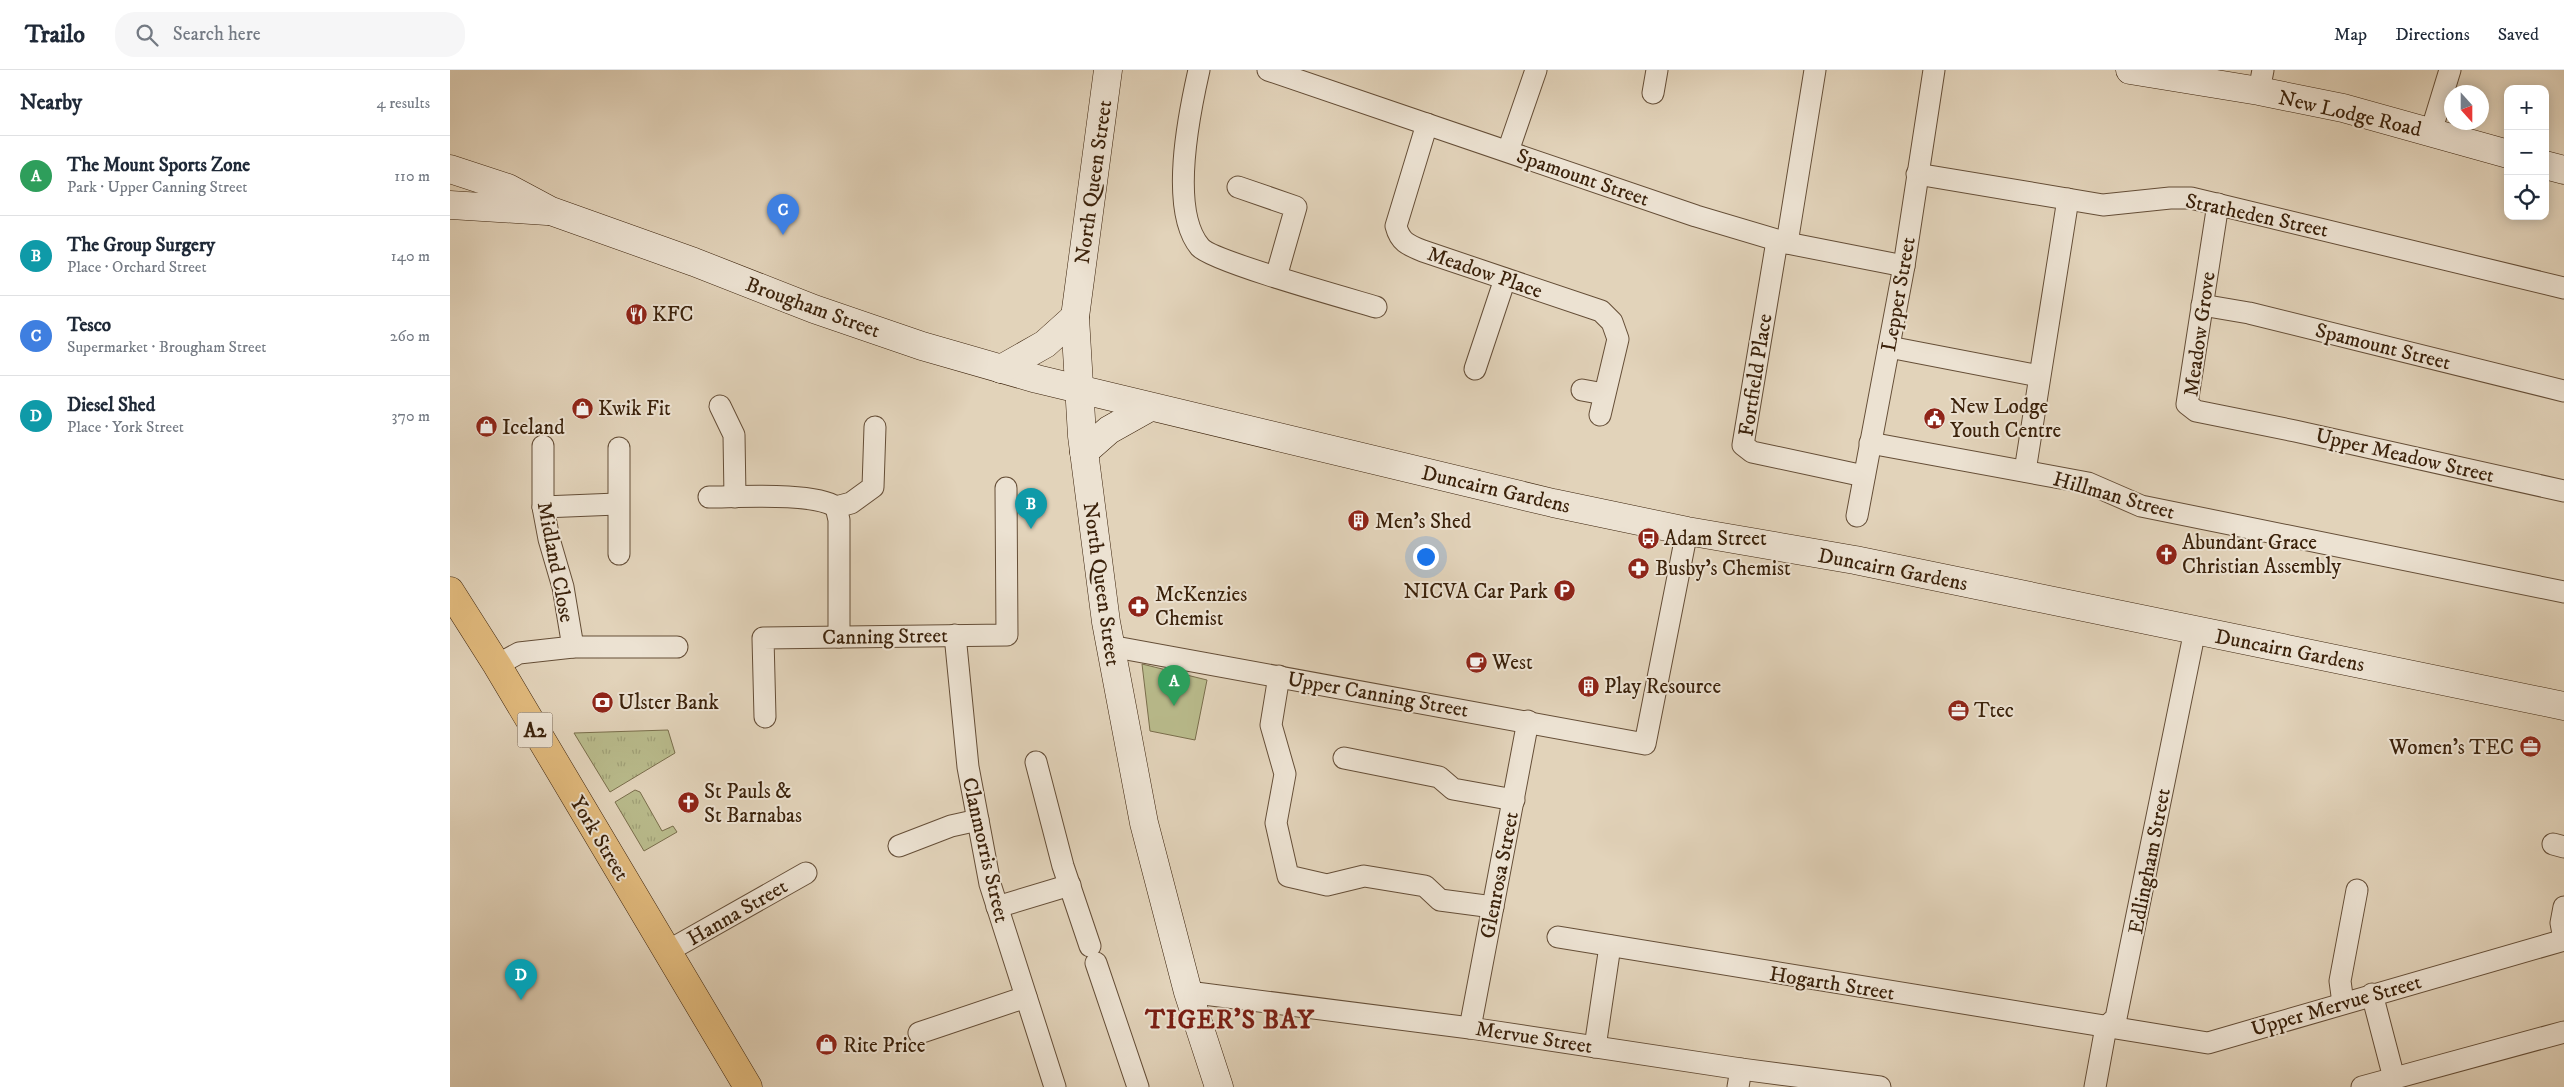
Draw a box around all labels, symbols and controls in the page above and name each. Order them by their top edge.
search box [115,12,465,57]
text: Trailo [25,20,85,50]
icon: search [133,21,161,49]
text: Search here [173,23,261,46]
text: Map [2334,24,2367,46]
text: Directions [2395,24,2470,46]
text: Saved [2498,24,2539,46]
street label: New Lodge Road [2276,85,2424,143]
north arrow [2444,85,2489,130]
map controls [2504,85,2549,220]
button: + [2504,85,2549,130]
text: Nearby [20,90,82,116]
text: 4 results [377,93,430,113]
street label: North Queen Street [1070,98,1118,266]
button: − [2504,130,2549,175]
street label: Spamount Street [1513,143,1653,213]
text: The Mount Sports Zone [67,154,250,177]
text: A [31,166,41,186]
text: 110 m [394,166,430,186]
button: locate [2504,175,2549,220]
text: Park · Upper Canning Street [67,177,247,197]
street label: Stratheden Street [2183,188,2331,244]
pin: C [767,194,799,235]
text: The Group Surgery [67,234,215,257]
street label: Lepper Street [1876,235,1922,353]
street label: Meadow Place [1424,241,1546,305]
text: B [31,246,41,266]
text: 140 m [391,246,430,266]
text: Place · Orchard Street [67,257,207,277]
street label: Meadow Grove [2178,270,2222,398]
street label: Brougham Street [742,272,884,344]
restaurant icon: KFC [624,302,648,326]
place label: KFC [652,302,694,328]
street label: Fortfield Place [1733,312,1779,438]
text: Tesco [67,314,111,337]
street label: Spamount Street [2313,318,2453,376]
text: C [31,326,41,346]
text: 260 m [390,326,430,346]
text: Supermarket · Brougham Street [67,337,266,357]
text: Diesel Shed [67,394,155,417]
place label: New Lodge Youth Centre [1950,394,2062,444]
shop icon: Kwik Fit [570,396,594,420]
place label: Kwik Fit [598,396,671,422]
text: D [30,406,42,426]
text: 370 m [392,406,430,426]
public building icon: New Lodge Youth Centre [1922,406,1946,430]
shop icon: Iceland [474,415,498,439]
place label: Iceland [502,415,565,441]
text: Place · York Street [67,417,184,437]
street label: Upper Meadow Street [2313,423,2497,489]
street label: Duncairn Gardens [1419,460,1573,520]
street label: Hillman Street [2050,466,2178,526]
pin: B [1015,488,1047,529]
street label: Midland Close [531,500,580,625]
street label: North Queen Street [1077,501,1125,668]
building icon: Men's Shed [1347,509,1371,533]
place label: Men's Shed [1375,509,1472,535]
bus stop icon: Adam Street [1636,526,1660,550]
place label: Adam Street [1664,526,1767,552]
place label: Abundant Grace Christian Assembly [2182,530,2342,580]
church icon: Abundant Grace Christian Assembly [2154,542,2178,566]
street label: Duncairn Gardens [1816,543,1970,597]
your location [1413,544,1439,570]
pharmacy icon: Busby's Chemist [1627,556,1651,580]
place label: Busby's Chemist [1655,556,1791,582]
place label: NICVA Car Park [1404,579,1549,605]
parking icon: NICVA Car Park [1552,579,1576,603]
place label: McKenzies Chemist [1155,582,1247,632]
pharmacy icon: McKenzies Chemist [1127,594,1151,618]
street label: Canning Street [822,623,948,651]
street label: Duncairn Gardens [2213,624,2367,678]
cafe icon: West [1464,650,1488,674]
place label: West [1491,650,1533,676]
pin: A [1158,665,1190,706]
street label: Upper Canning Street [1285,666,1471,724]
building icon: Play Resource [1576,674,1600,698]
place label: Play Resource [1604,674,1721,700]
bank icon: Ulster Bank [590,690,614,714]
place label: Ulster Bank [618,690,719,716]
office icon: Ttec [1946,698,1970,722]
place label: Ttec [1974,698,2014,724]
road number: A2 [518,712,552,748]
place label: Women's TEC [2388,735,2514,761]
office icon: Women's TEC [2518,735,2542,759]
street label: Clanmorris Street [956,775,1014,926]
place label: St Pauls & St Barnabas [704,779,802,829]
street label: Edlingham Street [2123,786,2177,936]
street label: York Street [564,791,635,886]
church icon: St Pauls & St Barnabas [676,791,700,815]
street label: Glenrosa Street [1475,809,1525,941]
street label: Hanna Street [683,874,793,952]
pin: D [505,959,537,1000]
street label: Hogarth Street [1767,961,1897,1007]
street label: Upper Mervue Street [2248,969,2425,1043]
district label: TIGER'S BAY [1144,1004,1315,1037]
street label: Mervue Street [1474,1016,1594,1060]
shop icon: Rite Price [815,1033,839,1057]
place label: Rite Price [843,1033,926,1059]

